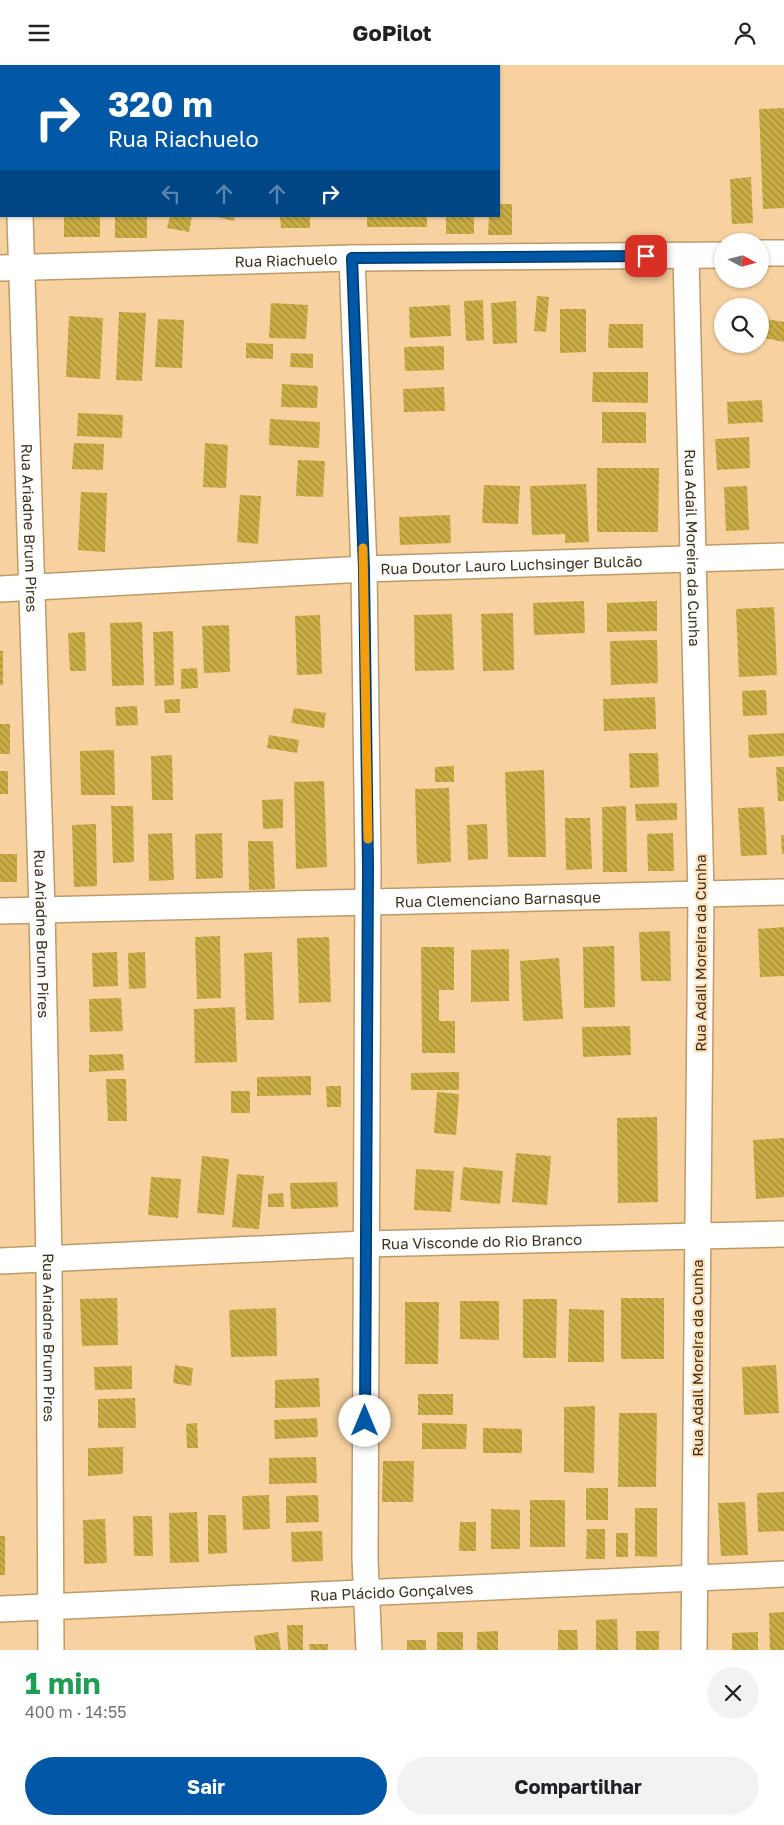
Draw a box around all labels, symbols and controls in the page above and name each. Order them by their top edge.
icon: menu [25,19,53,47]
text: GoPilot [352,19,432,46]
icon: person [731,19,759,47]
text: 320 m [108,83,213,125]
icon: right [25,85,90,150]
text: Rua Riachuelo [108,125,259,152]
icon: left [157,180,185,208]
icon: ahead [210,180,238,208]
icon: ahead [263,180,291,208]
icon: right [316,180,344,208]
north arrow [714,233,769,287]
map controls [714,233,769,353]
pin [625,235,667,277]
icon: arrive [632,242,660,270]
street label: Rua Riachuelo [234,249,338,270]
button: search [714,298,769,353]
street label: Rua Ariadne Brum Pires [18,443,42,613]
street label: Rua Adail Moreira da Cunha [682,449,704,647]
street label: Rua Doutor Lauro Luchsinger Bulcão [380,551,643,577]
street label: Rua Ariadne Brum Pires [31,849,53,1018]
street label: Rua Adail Moreira da Cunha [691,854,709,1052]
street label: Rua Clemenciano Barnasque [395,887,601,910]
street label: Rua Visconde do Rio Branco [381,1230,582,1253]
street label: Rua Ariadne Brum Pires [40,1253,59,1422]
street label: Rua Adail Moreira da Cunha [688,1259,706,1457]
position arrow [338,1394,390,1446]
street label: Rua Plácido Gonçalves [310,1579,474,1604]
text: 1 min [25,1665,101,1701]
button: close [707,1667,759,1719]
text: 400 m · 14:55 [25,1702,126,1722]
button: Sair [25,1757,387,1815]
button: Compartilhar [397,1757,759,1815]

